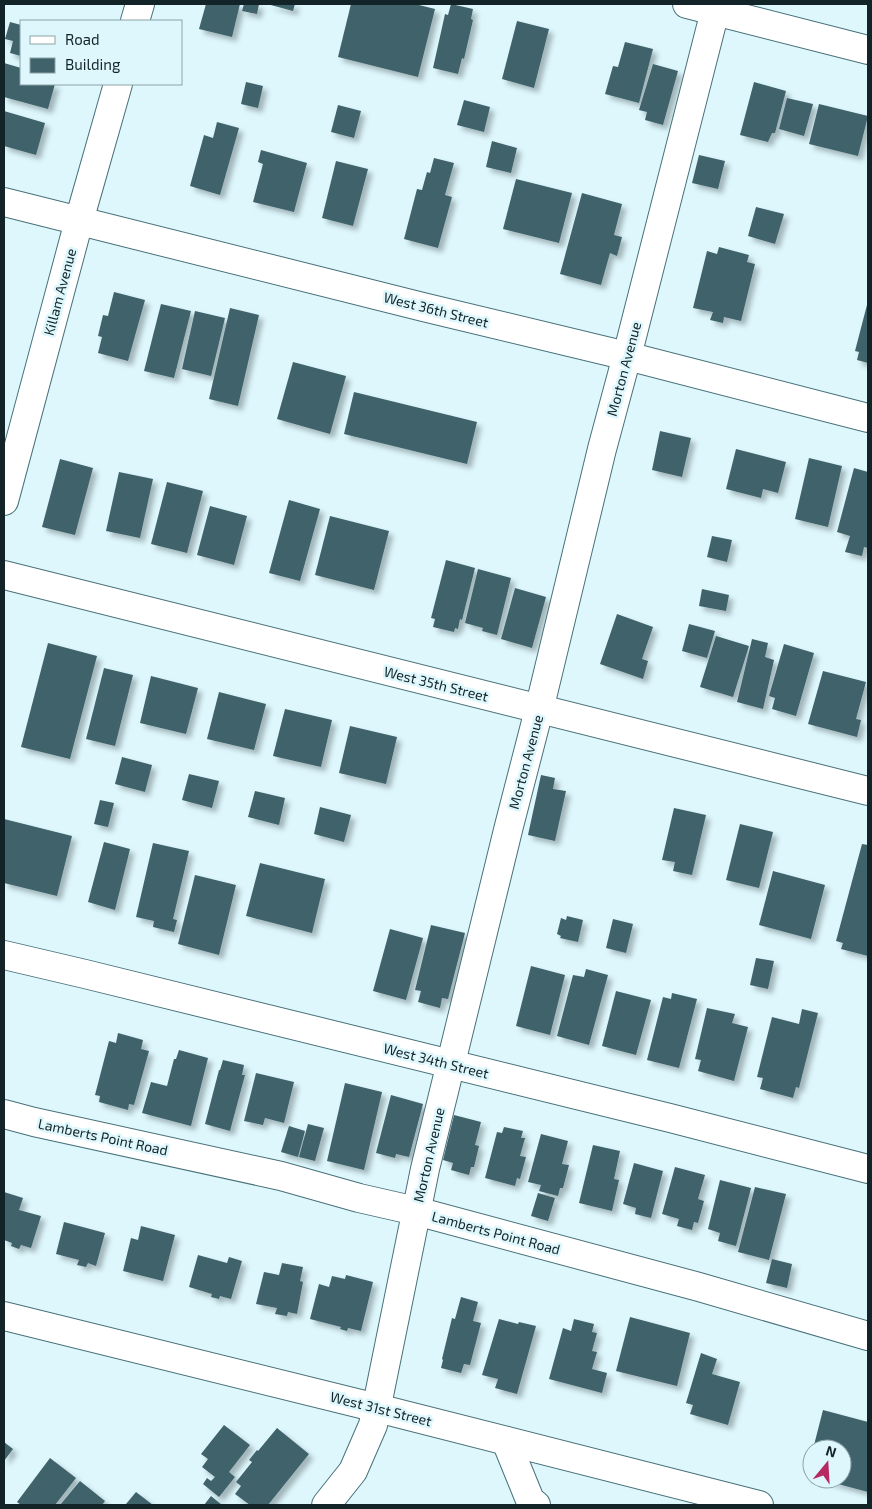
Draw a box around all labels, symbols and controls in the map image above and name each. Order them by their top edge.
legend [20,20,182,85]
text: Road [65,30,100,48]
text: Building [65,55,121,73]
street label: Killam Avenue [40,246,79,337]
street label: West 36th Street [382,288,490,331]
street label: Morton Avenue [603,320,644,418]
street label: West 35th Street [382,662,490,705]
street label: Morton Avenue [505,713,546,811]
street label: West 34th Street [382,1039,491,1082]
street label: Morton Avenue [409,1106,448,1204]
street label: Lamberts Point Road [37,1114,170,1159]
street label: Lamberts Point Road [430,1207,562,1258]
street label: West 31st Street [329,1388,434,1429]
north arrow [802,1439,852,1489]
text: N [824,1442,839,1461]

